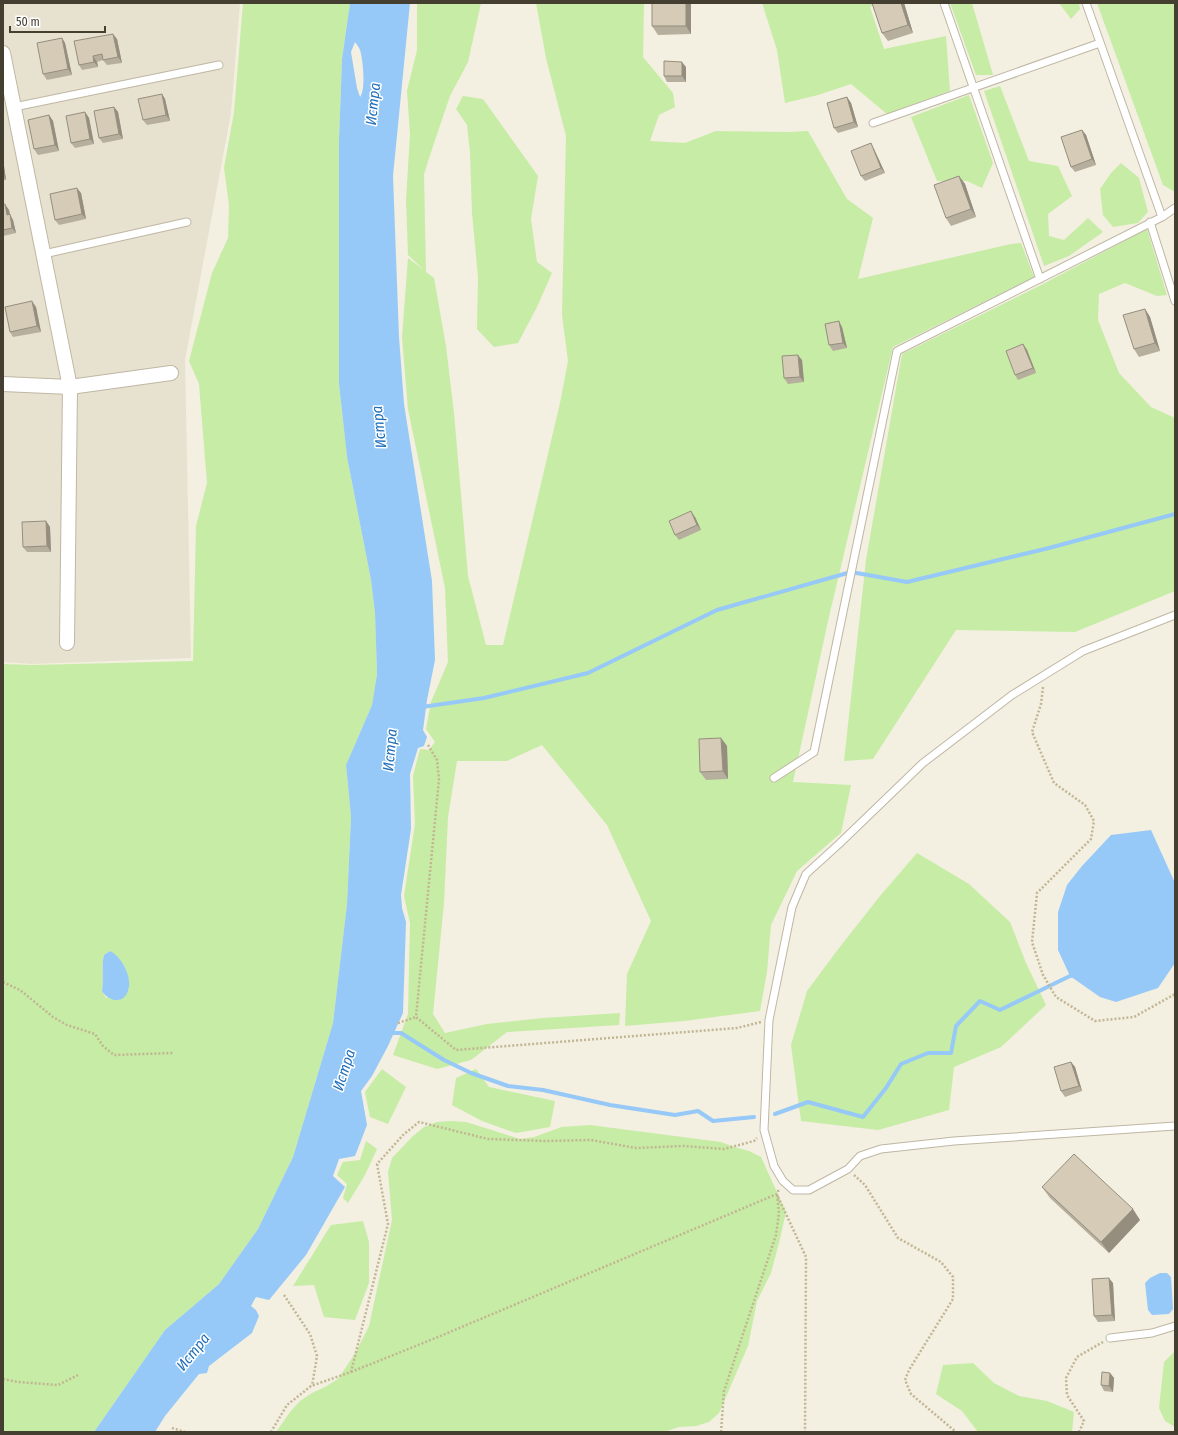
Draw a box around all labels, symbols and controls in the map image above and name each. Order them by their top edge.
scale bar [10,8,105,34]
text: 50 m [16,15,40,29]
water label: Истра [362,82,384,126]
water label: Истра [368,405,390,449]
water label: Истра [379,728,401,772]
water label: Истра [329,1047,359,1093]
water label: Истра [173,1330,214,1374]

